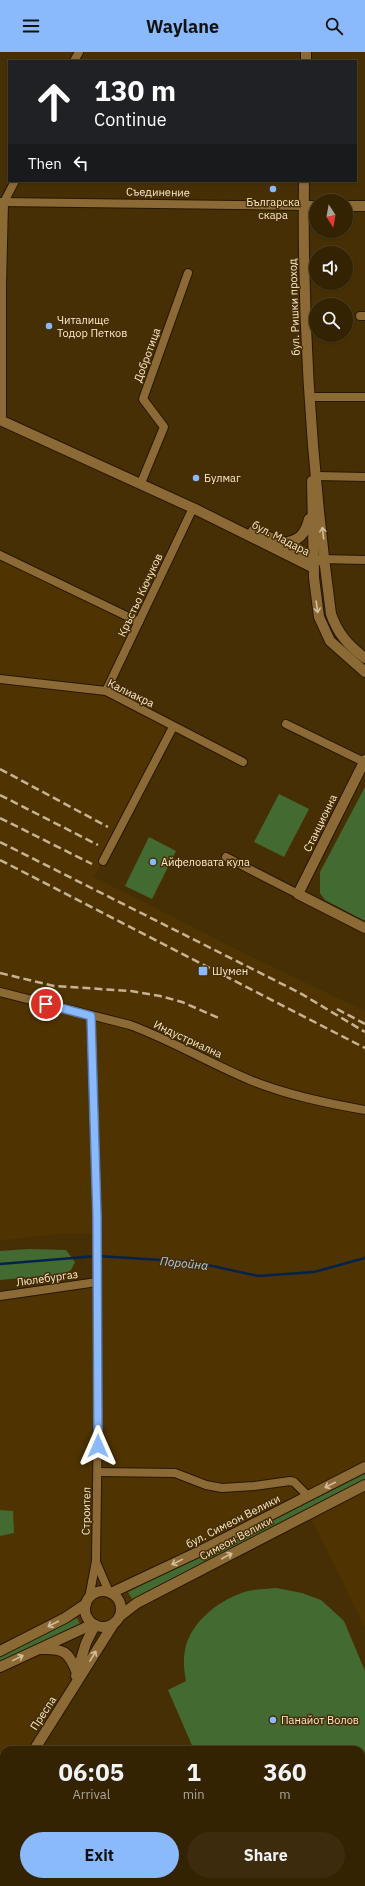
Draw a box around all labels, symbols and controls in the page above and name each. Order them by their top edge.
icon: menu [20,15,42,37]
text: Waylane [146,15,219,38]
icon: search [323,15,345,37]
text: 130 m [94,72,176,109]
icon: ahead [28,76,80,128]
text: Continue [94,108,167,131]
icon: left [70,152,92,174]
text: Then [28,154,62,173]
street label: Съединение [126,184,190,200]
marker: Българска скара [268,184,278,194]
north arrow [309,194,353,238]
map controls [309,194,353,342]
place label: Българска скара [246,195,300,222]
button: sound [309,246,353,290]
street label: бул. Ришки проход [285,258,303,356]
button: search [309,298,353,342]
place label: Читалище Тодор Петков [57,313,127,340]
marker: Читалище Тодор Петков [44,321,54,331]
street label: Добротица [131,326,163,384]
place label: Булмаг [204,471,241,485]
marker: Булмаг [191,473,201,483]
street label: бул. Мадара [250,517,312,559]
one-way arrow [319,527,326,540]
street label: Кръстьо Кючуков [115,551,165,639]
one-way arrow [313,600,321,613]
street label: Калиакра [105,676,157,710]
street label: Станционна [300,792,340,854]
place label: Айфеловата кула [161,855,250,869]
marker: Айфеловата кула [148,857,158,867]
place label: Шумен [212,964,248,978]
marker: Шумен [197,965,209,977]
pin [29,987,63,1021]
icon: arrive [35,993,57,1015]
street label: Индустриална [151,1017,225,1061]
water label: Поройна [159,1253,209,1273]
street label: Люлебургаз [15,1267,79,1289]
position arrow [77,1425,119,1467]
one-way arrow [324,1482,336,1489]
street label: Строител [79,1487,93,1535]
street label: бул. Симеон Велики [184,1492,282,1550]
street label: Симеон Велики [197,1513,275,1563]
one-way arrow [221,1552,233,1560]
one-way arrow [171,1559,183,1566]
one-way arrow [47,1621,59,1629]
one-way arrow [89,1650,97,1662]
one-way arrow [11,1654,23,1661]
street label: Преспа [27,1693,59,1733]
place label: Панайот Волов [281,1713,359,1727]
marker: Панайот Волов [268,1715,278,1725]
text: 06:05 [59,1756,124,1788]
text: 1 [186,1756,201,1788]
text: 360 [263,1756,306,1788]
text: Arrival [72,1786,110,1803]
text: min [183,1786,205,1803]
text: m [279,1786,290,1803]
button: Exit [20,1832,179,1878]
button: Share [187,1832,345,1878]

